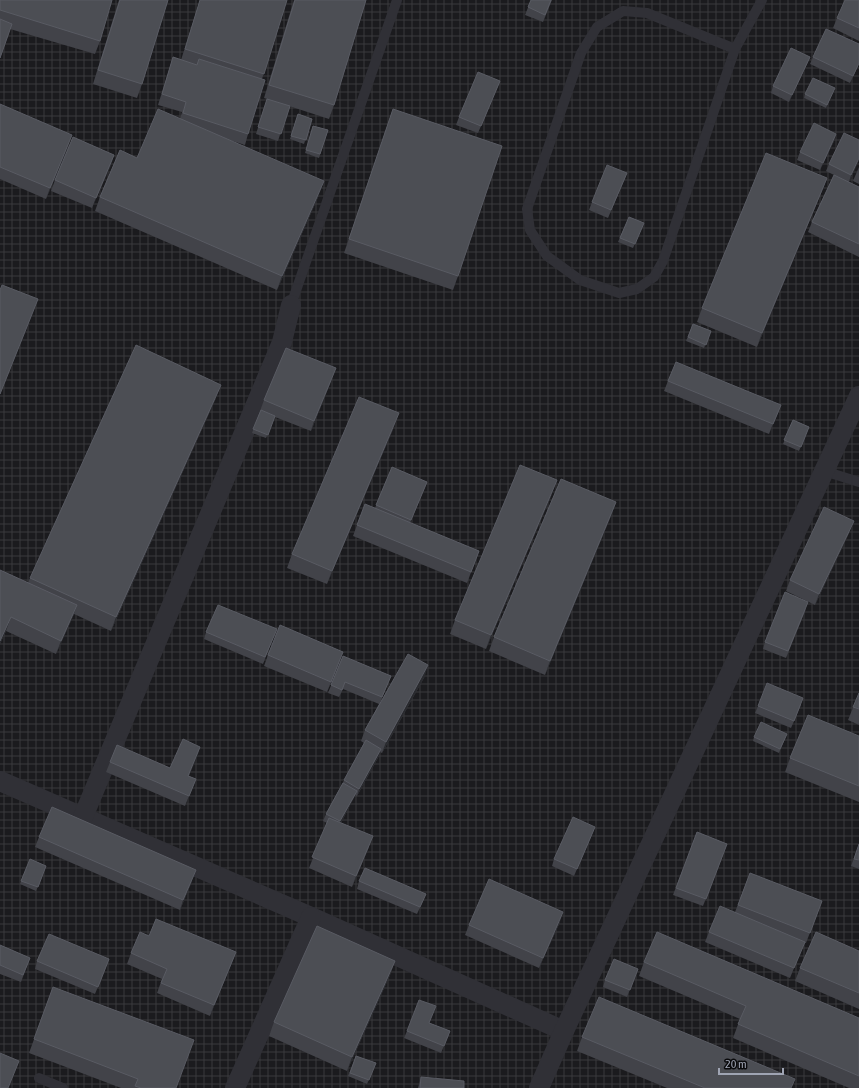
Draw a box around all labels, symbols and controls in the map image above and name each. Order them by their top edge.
scale bar [719,1050,783,1076]
text: 20 m [725,1057,747,1071]

